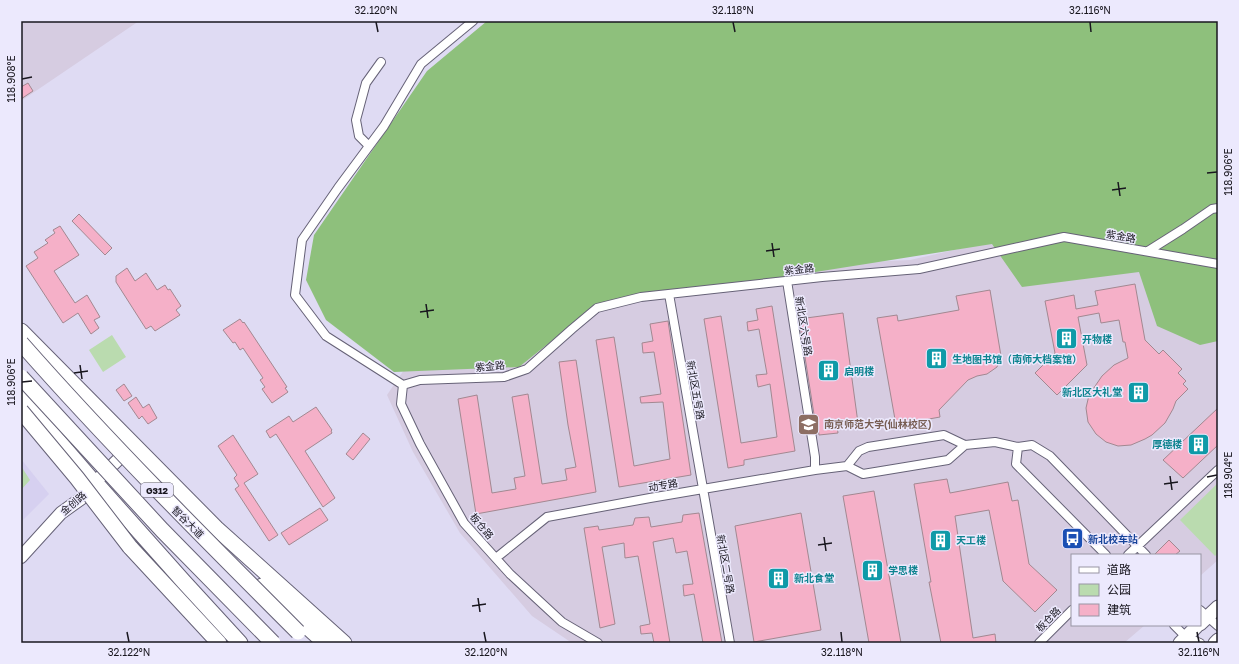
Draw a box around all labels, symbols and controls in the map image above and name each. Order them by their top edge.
text: 32.120°N [355,4,398,16]
text: 32.118°N [712,4,754,16]
text: 32.116°N [1069,4,1111,16]
text: 118.908°E [5,55,17,103]
text: 118.906°E [1222,148,1234,196]
street label: 紫金路 [1105,227,1137,245]
street label: 紫金路 [783,261,815,277]
street label: 新北区六号路 [793,295,815,357]
building icon: 开物楼 [1054,326,1080,352]
place label: 开物楼 [1082,333,1112,345]
building icon: 生地图书馆（南师大档案馆） [923,346,949,372]
place label: 生地图书馆（南师大档案馆） [952,353,1082,365]
text: 118.906°E [5,358,17,406]
building icon: 启明楼 [816,358,842,384]
street label: 紫金路 [475,359,505,373]
street label: 新北区五号路 [685,359,707,421]
place label: 启明楼 [844,365,874,377]
building icon: 新北区大礼堂 [1125,379,1151,405]
place label: 新北区大礼堂 [1062,386,1122,398]
school or university icon: 南京师范大学(仙林校区) [796,411,822,437]
place label: 南京师范大学(仙林校区) [824,418,932,430]
building icon: 厚德楼 [1185,431,1211,457]
place label: 厚德楼 [1152,438,1182,450]
text: 118.904°E [1222,452,1234,498]
street label: 动专路 [647,476,679,494]
road number: G312 [141,483,173,497]
street label: 金创路 [58,489,88,517]
street label: 智谷大道 [170,504,206,540]
street label: 板仓路 [468,511,496,541]
bus stop icon: 新北校车站 [1060,526,1086,552]
building icon: 天工楼 [928,527,954,553]
street label: 新北区二号路 [715,533,737,595]
place label: 新北校车站 [1088,533,1138,545]
place label: 天工楼 [956,534,986,546]
legend [1071,554,1201,626]
building icon: 学思楼 [859,557,885,583]
text: 道路 [1107,562,1131,577]
place label: 学思楼 [888,564,918,576]
building icon: 新北食堂 [765,565,791,591]
place label: 新北食堂 [794,572,834,584]
text: 公园 [1107,582,1131,597]
text: 建筑 [1107,602,1131,617]
street label: 板仓路 [1033,604,1063,634]
text: 32.122°N [108,646,150,658]
text: 32.120°N [465,646,508,658]
text: 32.118°N [821,646,863,658]
text: 32.116°N [1178,646,1220,658]

